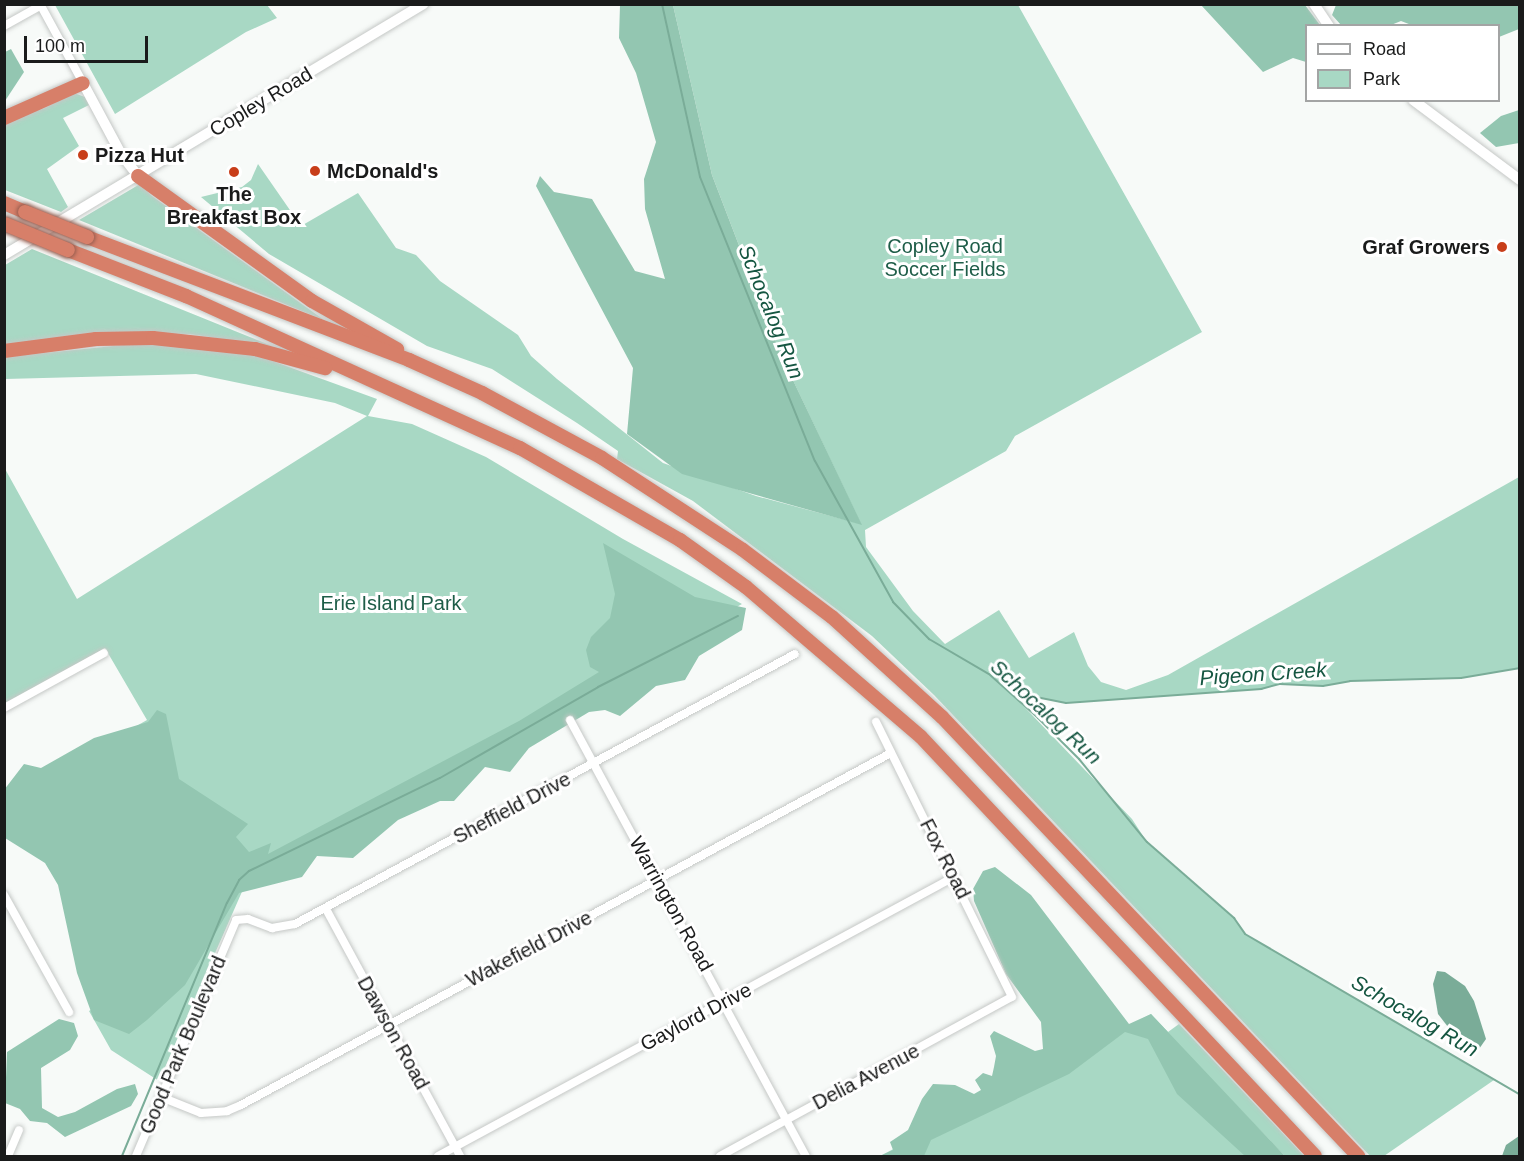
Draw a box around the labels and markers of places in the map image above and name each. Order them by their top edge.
place label: Pizza Hut [95,143,184,167]
marker: Pizza Hut [76,148,90,162]
place label: McDonald's [327,159,438,183]
marker: McDonald's [308,164,322,178]
marker: The Breakfast Box [227,165,241,179]
place label: The Breakfast Box [167,182,301,229]
place label: Graf Growers [1362,235,1490,259]
marker: Graf Growers [1495,240,1509,254]

